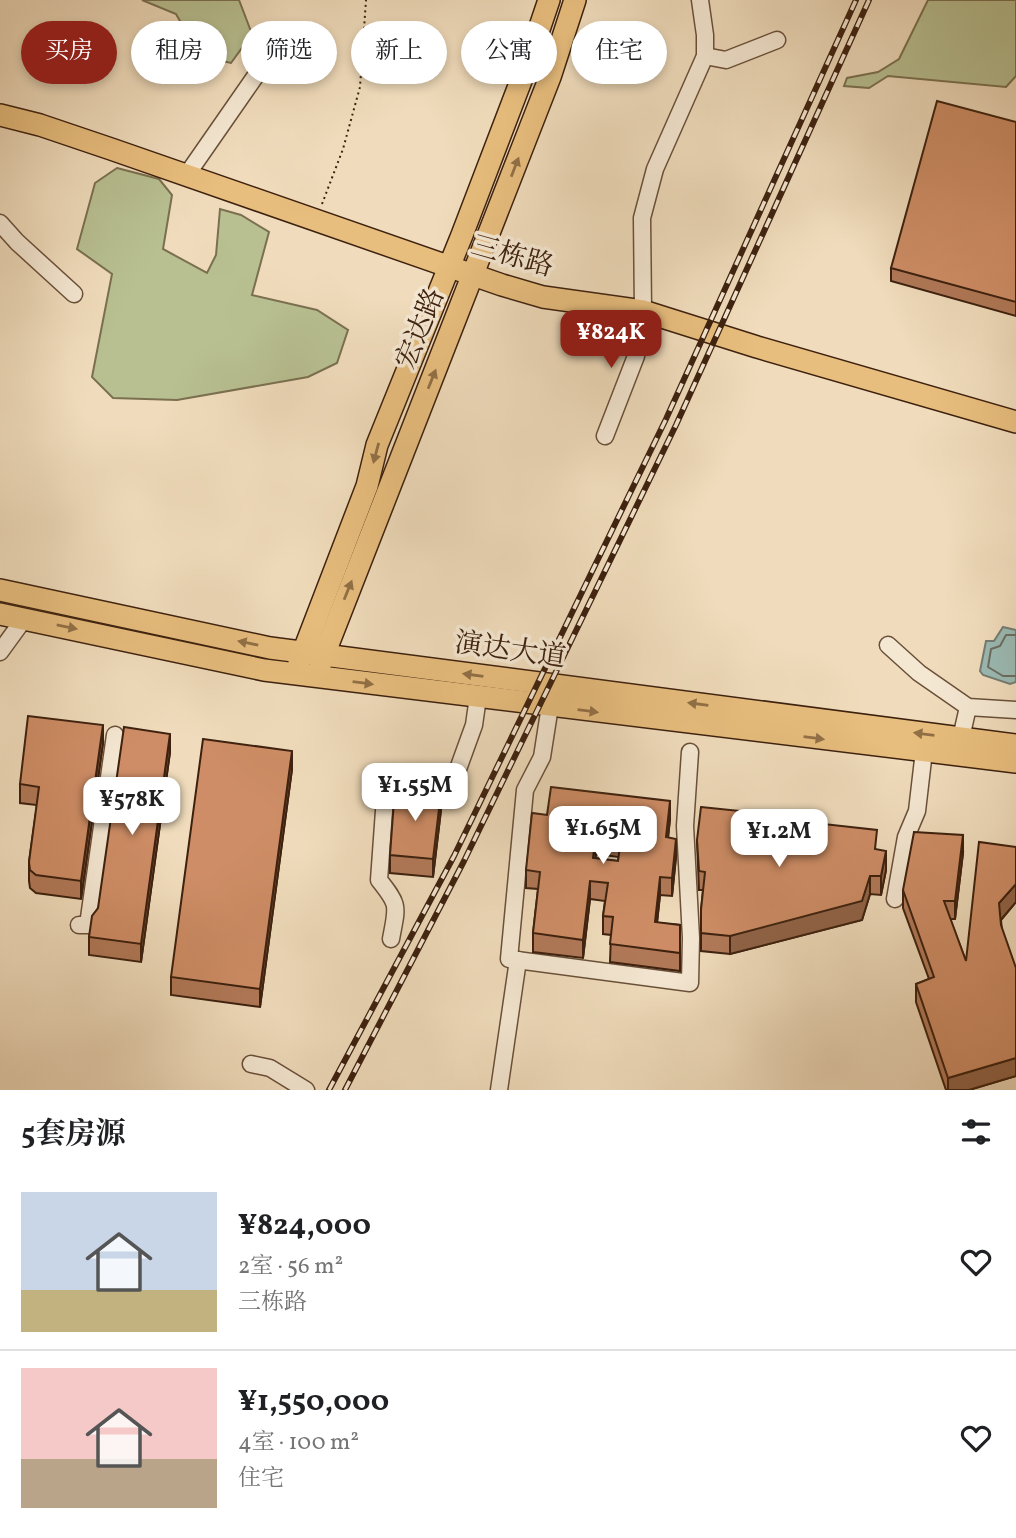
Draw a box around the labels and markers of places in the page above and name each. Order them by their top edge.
pin: ¥824K [562,310,660,370]
pin: ¥1.55M [358,764,472,823]
pin: ¥578K [83,778,181,837]
pin: ¥1.65M [546,806,660,866]
pin: ¥1.2M [730,810,828,869]

